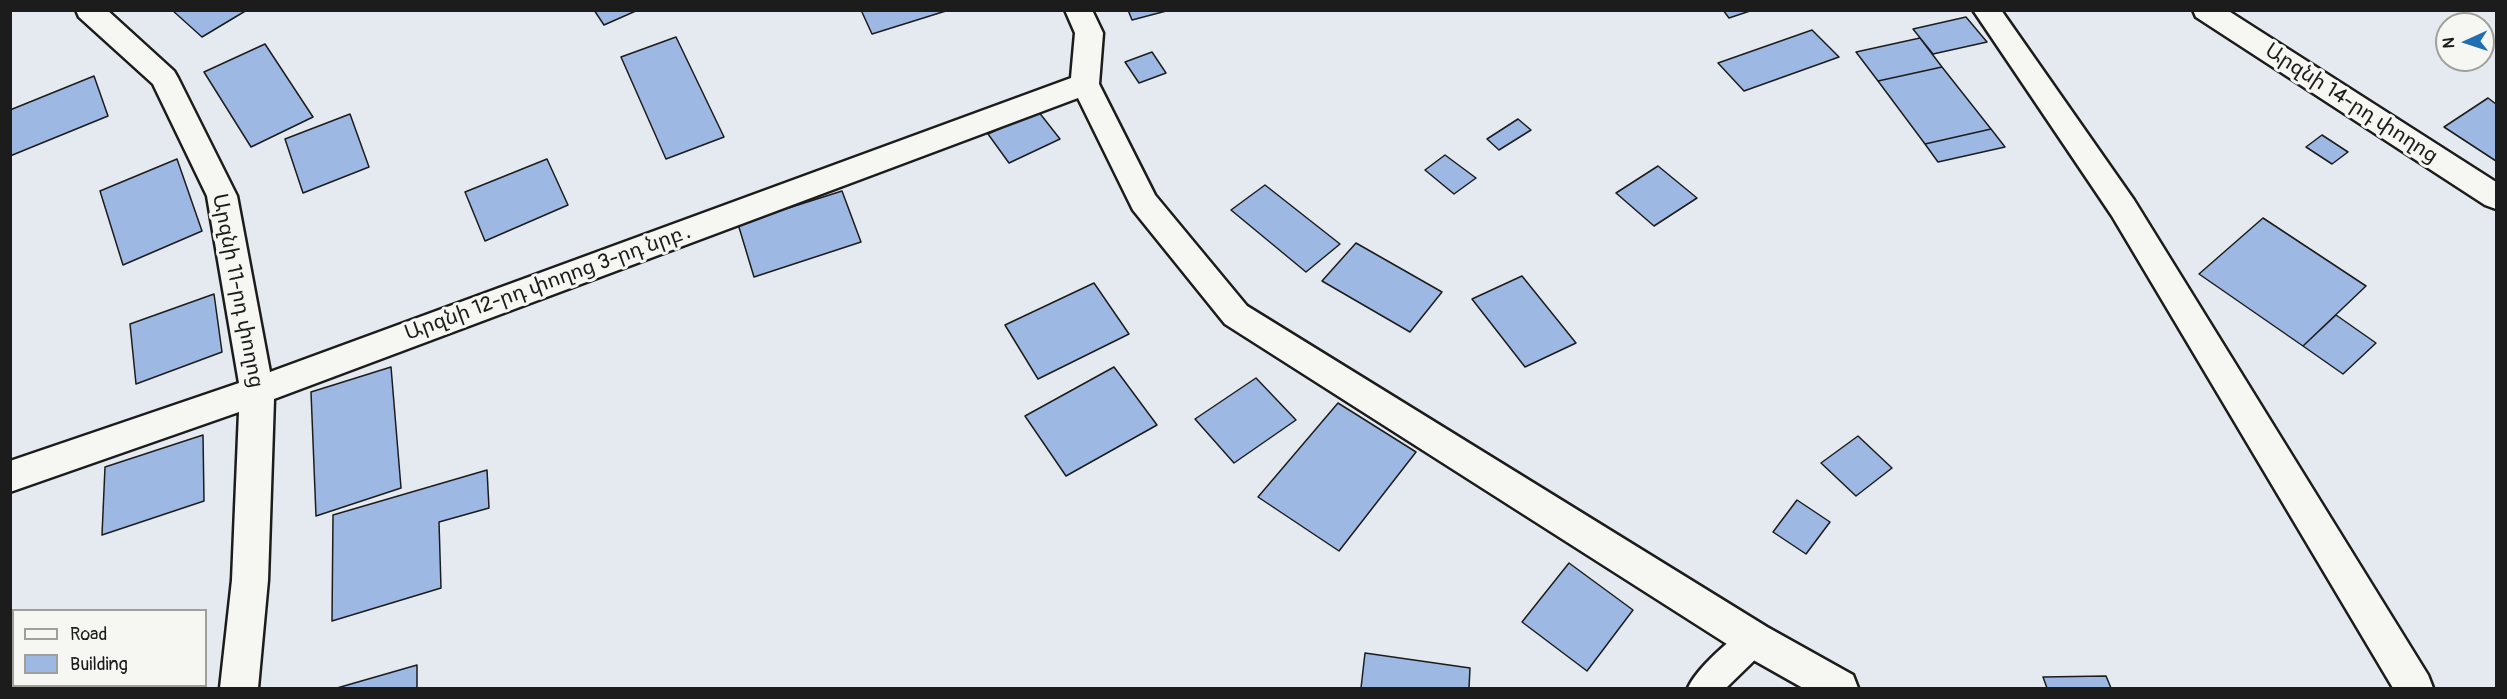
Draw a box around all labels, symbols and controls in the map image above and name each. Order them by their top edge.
north arrow [2435,12,2495,72]
text: N [2439,37,2459,49]
street label: Արզնի 14-րդ փողոց [2260,39,2442,169]
street label: Արզնի 11-րդ փողոց [206,192,268,390]
street label: Արզնի 12-րդ փողոց 3-րդ նրբ․ [401,219,697,347]
legend [12,609,207,687]
text: Road [70,623,107,646]
text: Building [70,653,128,676]

